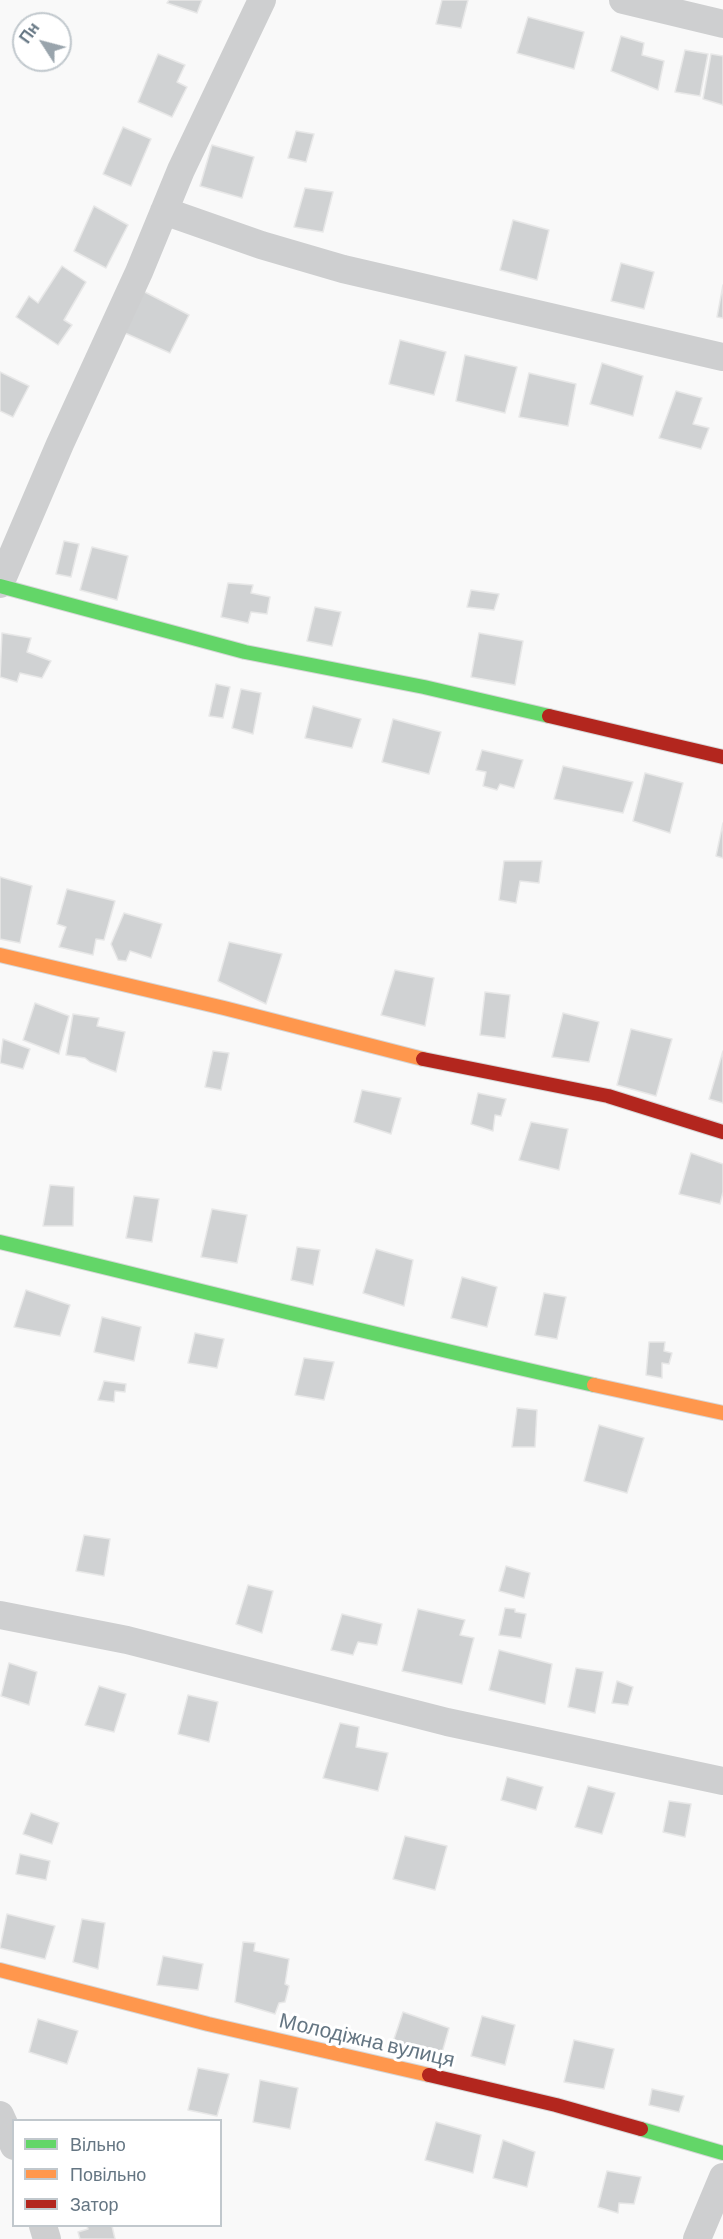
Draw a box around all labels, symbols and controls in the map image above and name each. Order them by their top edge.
north arrow [12,12,72,72]
text: Пн [15,18,43,46]
street label: Молодіжна вулиця [277,2008,457,2072]
legend [12,2119,222,2227]
text: Вільно [70,2133,126,2155]
text: Повільно [70,2163,146,2185]
text: Затор [70,2193,119,2215]

